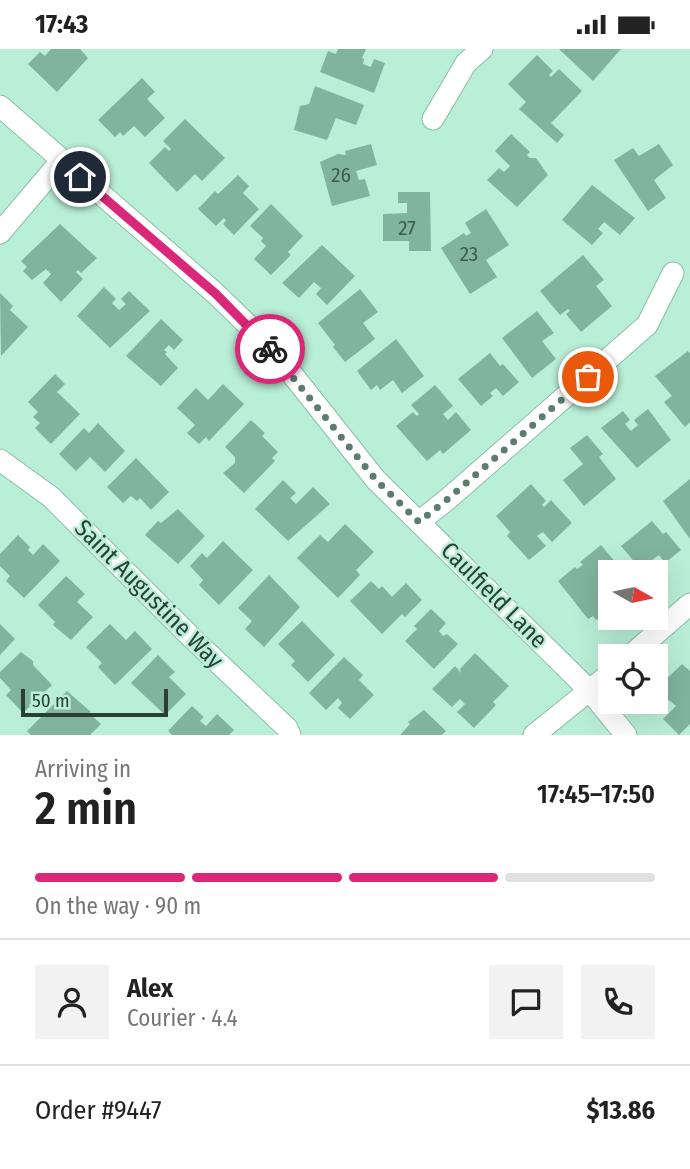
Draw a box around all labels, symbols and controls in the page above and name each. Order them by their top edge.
text: 17:43 [35,9,88,40]
pin [50,147,110,207]
icon: home [61,158,99,196]
house number: 26 [331,162,351,188]
house number: 27 [398,215,416,241]
house number: 23 [460,241,478,267]
courier [235,314,305,384]
icon: bike [251,330,289,368]
pin [558,347,618,407]
icon: bag [569,358,607,396]
street label: Saint Augustine Way [69,514,229,674]
street label: Caulfield Lane [435,536,553,654]
north arrow [598,560,668,630]
map controls [598,560,668,714]
button: locate [598,644,668,714]
scale bar [21,686,168,718]
text: 50 m [32,689,70,712]
text: Arriving in [35,755,131,783]
text: 17:45–17:50 [537,779,655,810]
text: 2 min [35,781,137,836]
text: On the way · 90 m [35,892,201,920]
button: person [35,965,109,1039]
button: chat [489,965,563,1039]
button: phone [581,965,655,1039]
text: Alex [127,973,173,1004]
text: Courier · 4.4 [127,1004,238,1032]
text: Order #9447 [35,1095,162,1126]
text: $13.86 [586,1095,655,1126]

